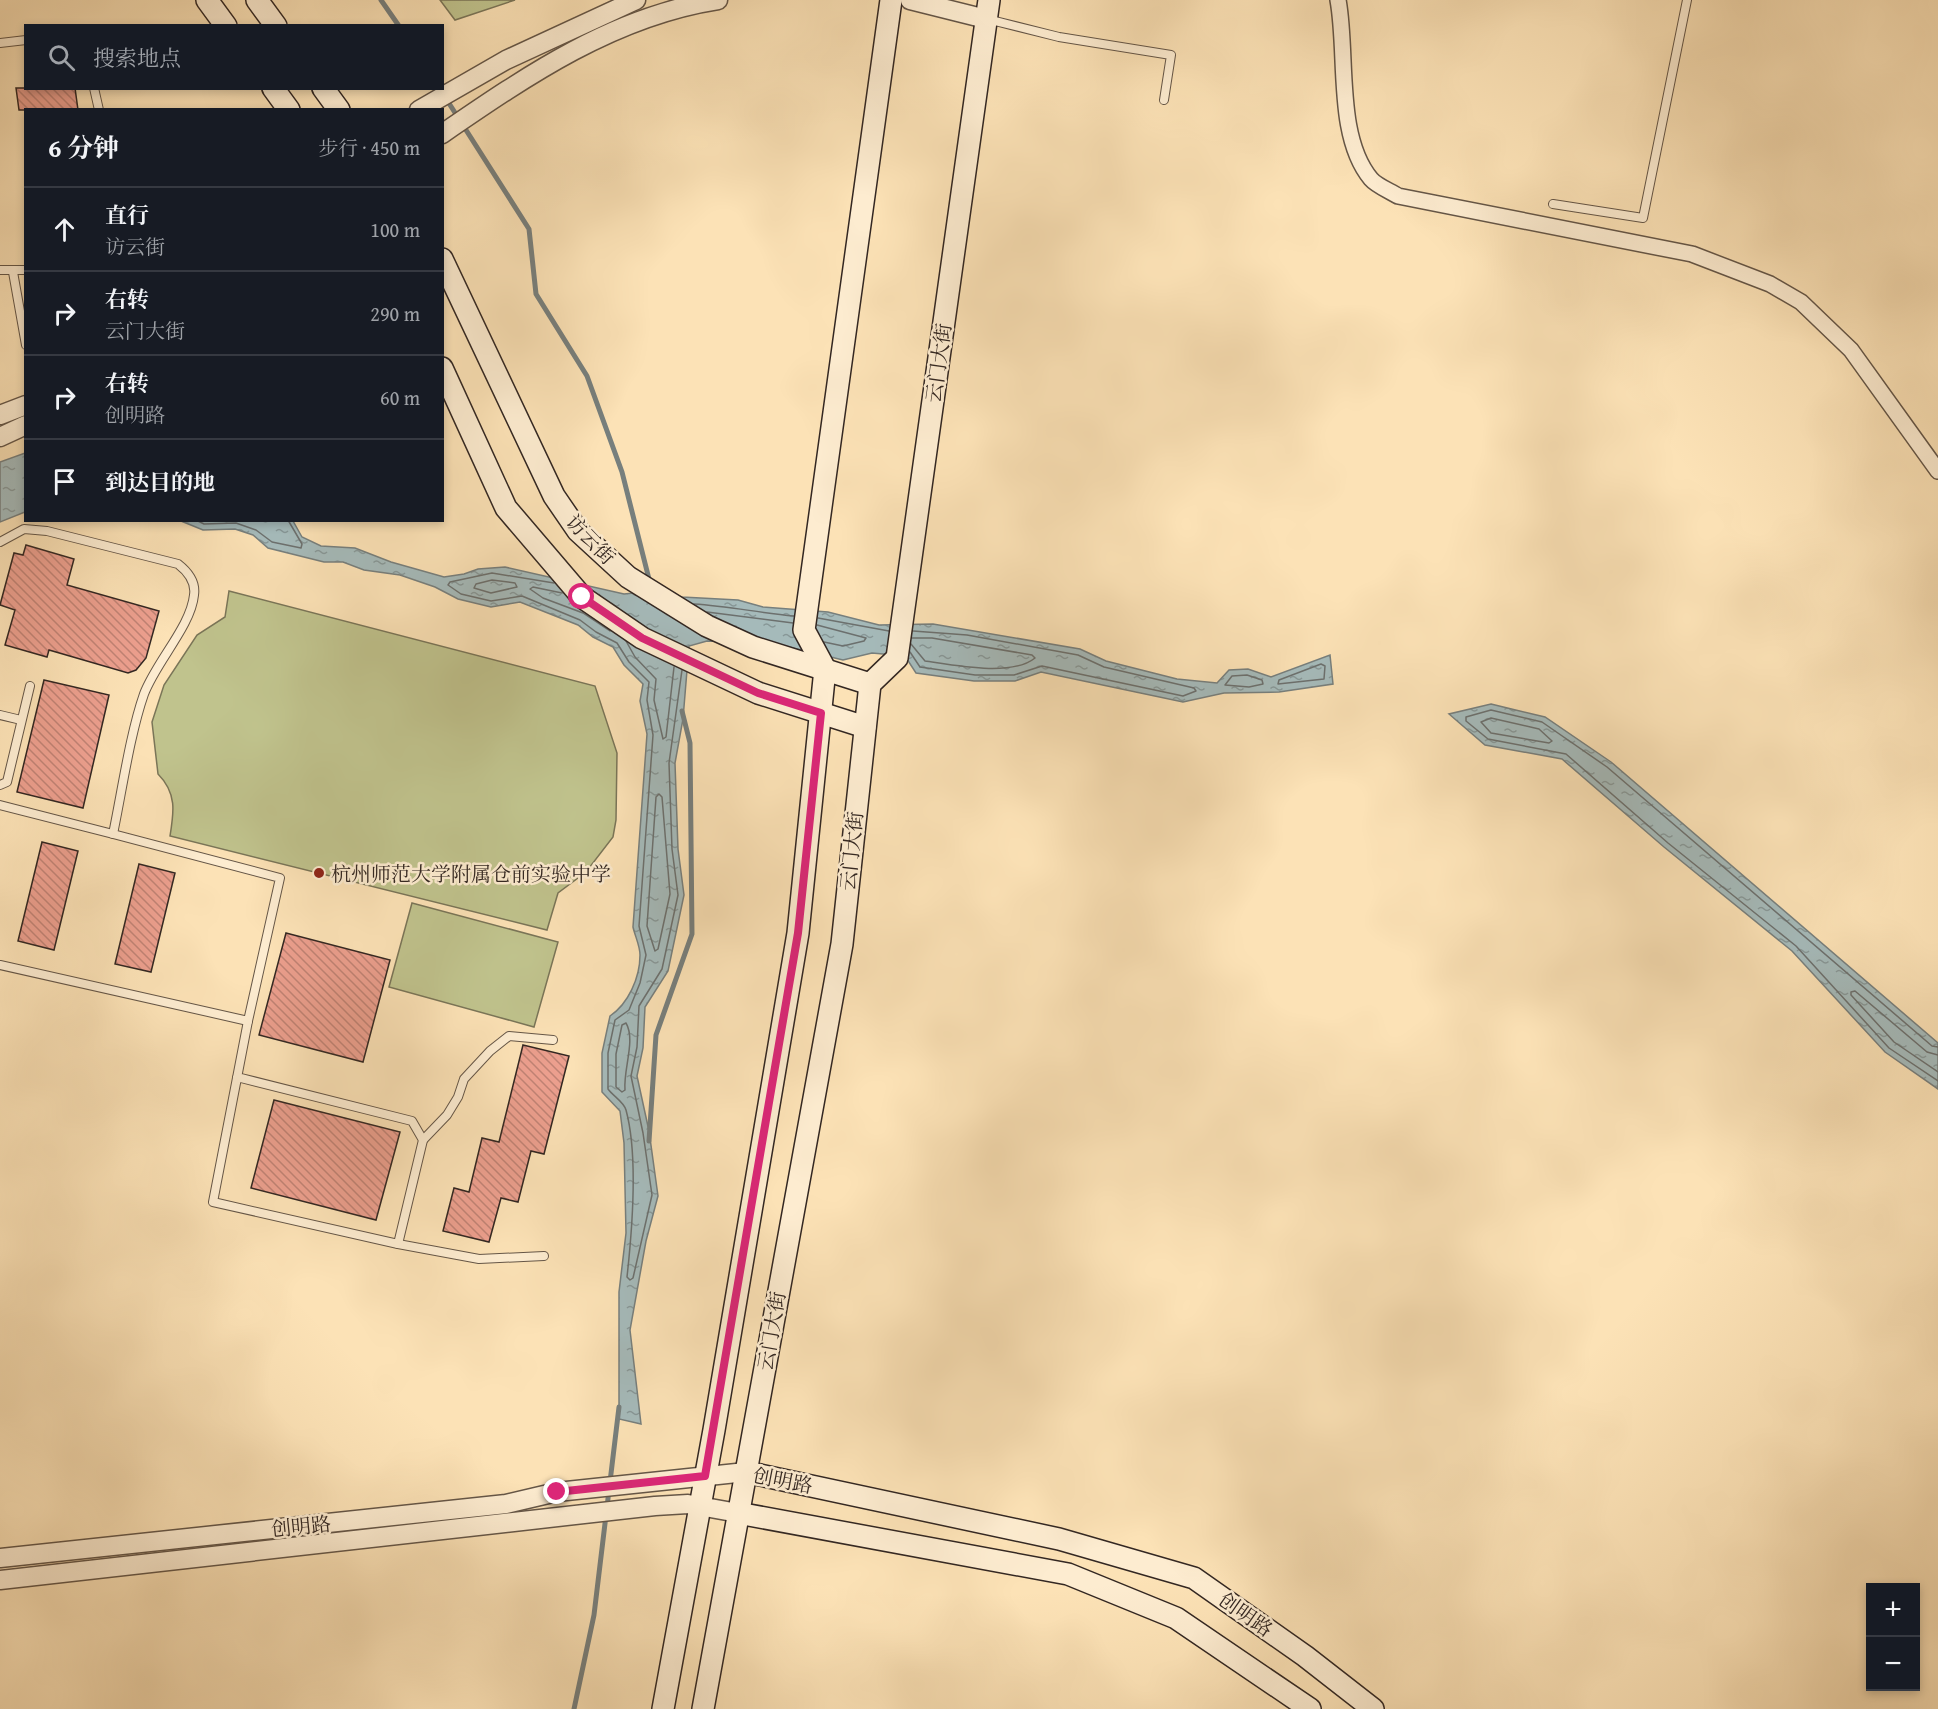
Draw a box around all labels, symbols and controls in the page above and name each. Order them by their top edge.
search box [24,24,444,90]
icon: search [45,41,78,74]
text: 搜索地点 [93,42,181,74]
text: 6 分钟 [48,128,119,167]
text: 步行 · 450 m [318,133,420,162]
text: 直行 [105,199,149,231]
icon: ahead [48,213,81,246]
text: 100 m [370,215,420,244]
text: 访云街 [105,232,165,261]
text: 右转 [105,283,149,315]
icon: right [48,297,81,330]
text: 290 m [370,299,420,328]
text: 云门大街 [105,316,185,345]
street label: 云门大街 [918,321,958,405]
text: 右转 [105,367,149,399]
icon: right [48,381,81,414]
text: 60 m [380,383,420,412]
text: 创明路 [105,400,165,429]
icon: arrive [48,465,81,498]
text: 到达目的地 [105,466,215,498]
street label: 访云街 [560,507,622,571]
route start [568,583,594,609]
street label: 云门大街 [832,810,870,892]
place label: 杭州师范大学附属仓前实验中学 [331,859,611,888]
marker: 杭州师范大学附属仓前实验中学 [312,866,326,880]
street label: 云门大街 [750,1289,792,1373]
street label: 创明路 [751,1460,815,1500]
route end [543,1478,569,1504]
street label: 创明路 [270,1508,332,1544]
map controls [1866,1583,1920,1691]
button: + [1866,1583,1920,1637]
street label: 创明路 [1213,1585,1279,1643]
button: − [1866,1637,1920,1691]

